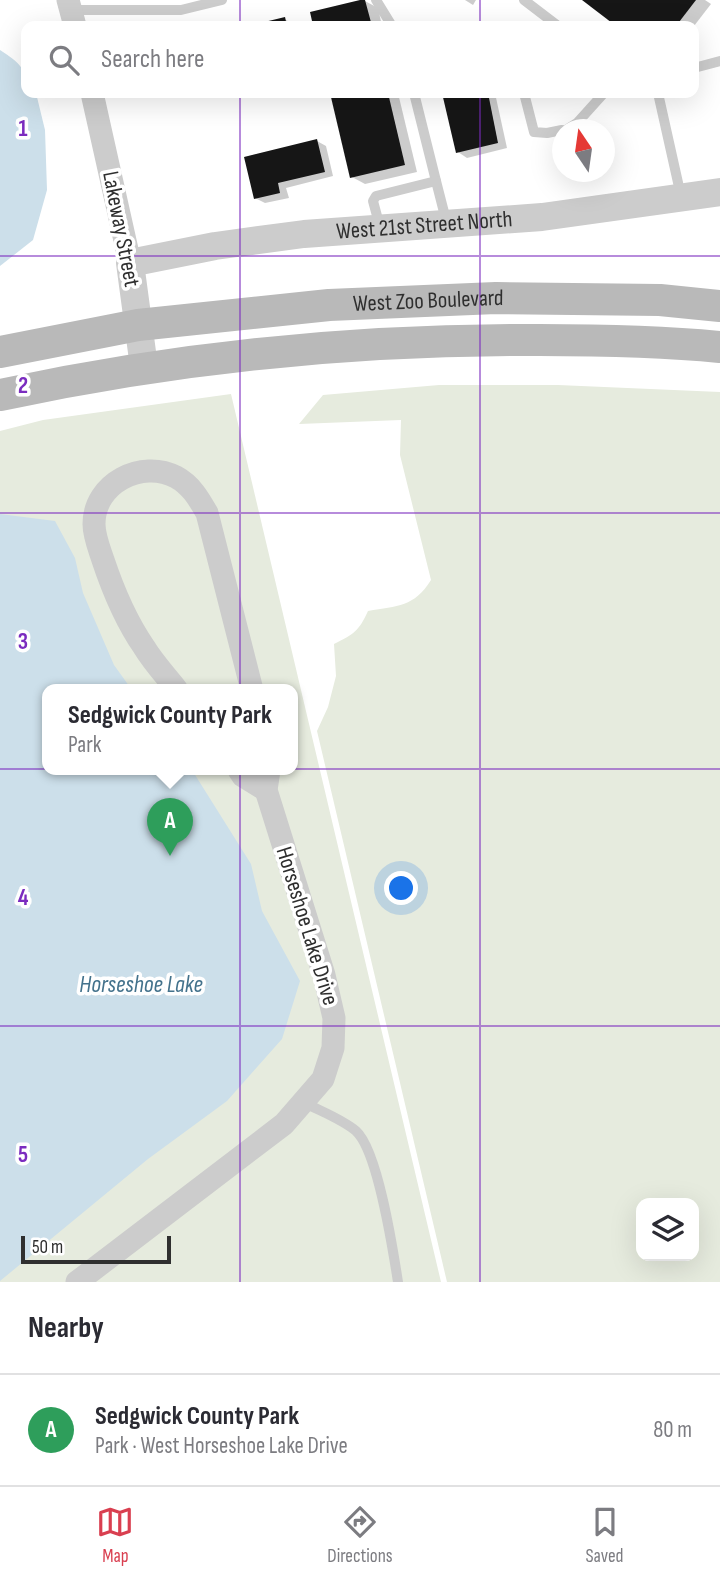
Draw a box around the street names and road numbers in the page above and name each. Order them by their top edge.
street label: Lakeway Street [96,169,146,289]
street label: West 21st Street North [335,205,513,246]
street label: West Zoo Boulevard [352,284,504,318]
street label: Horseshoe Lake Drive [270,843,344,1009]

